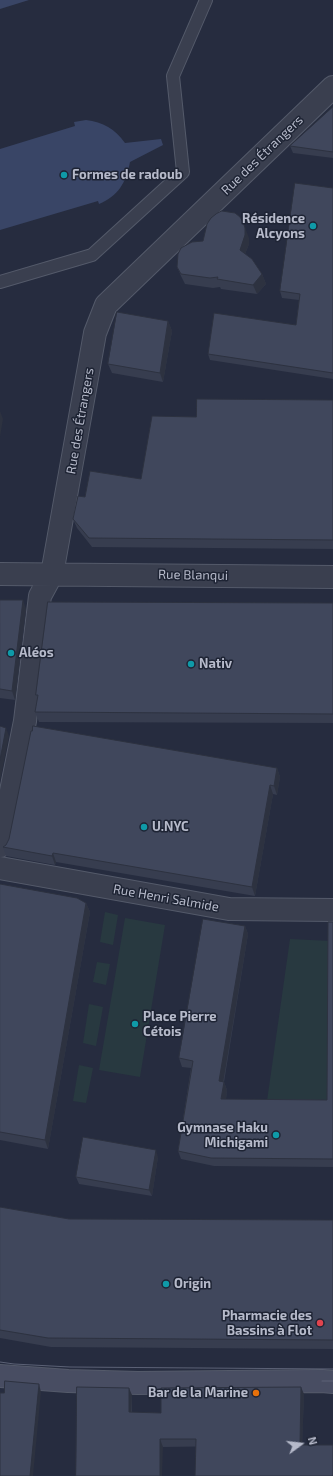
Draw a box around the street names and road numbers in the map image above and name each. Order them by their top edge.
street label: Rue des Étrangers [218,112,306,198]
street label: Rue des Étrangers [63,367,97,475]
street label: Rue Blanqui [158,567,228,583]
street label: Rue Henri Salmide [112,881,220,915]

